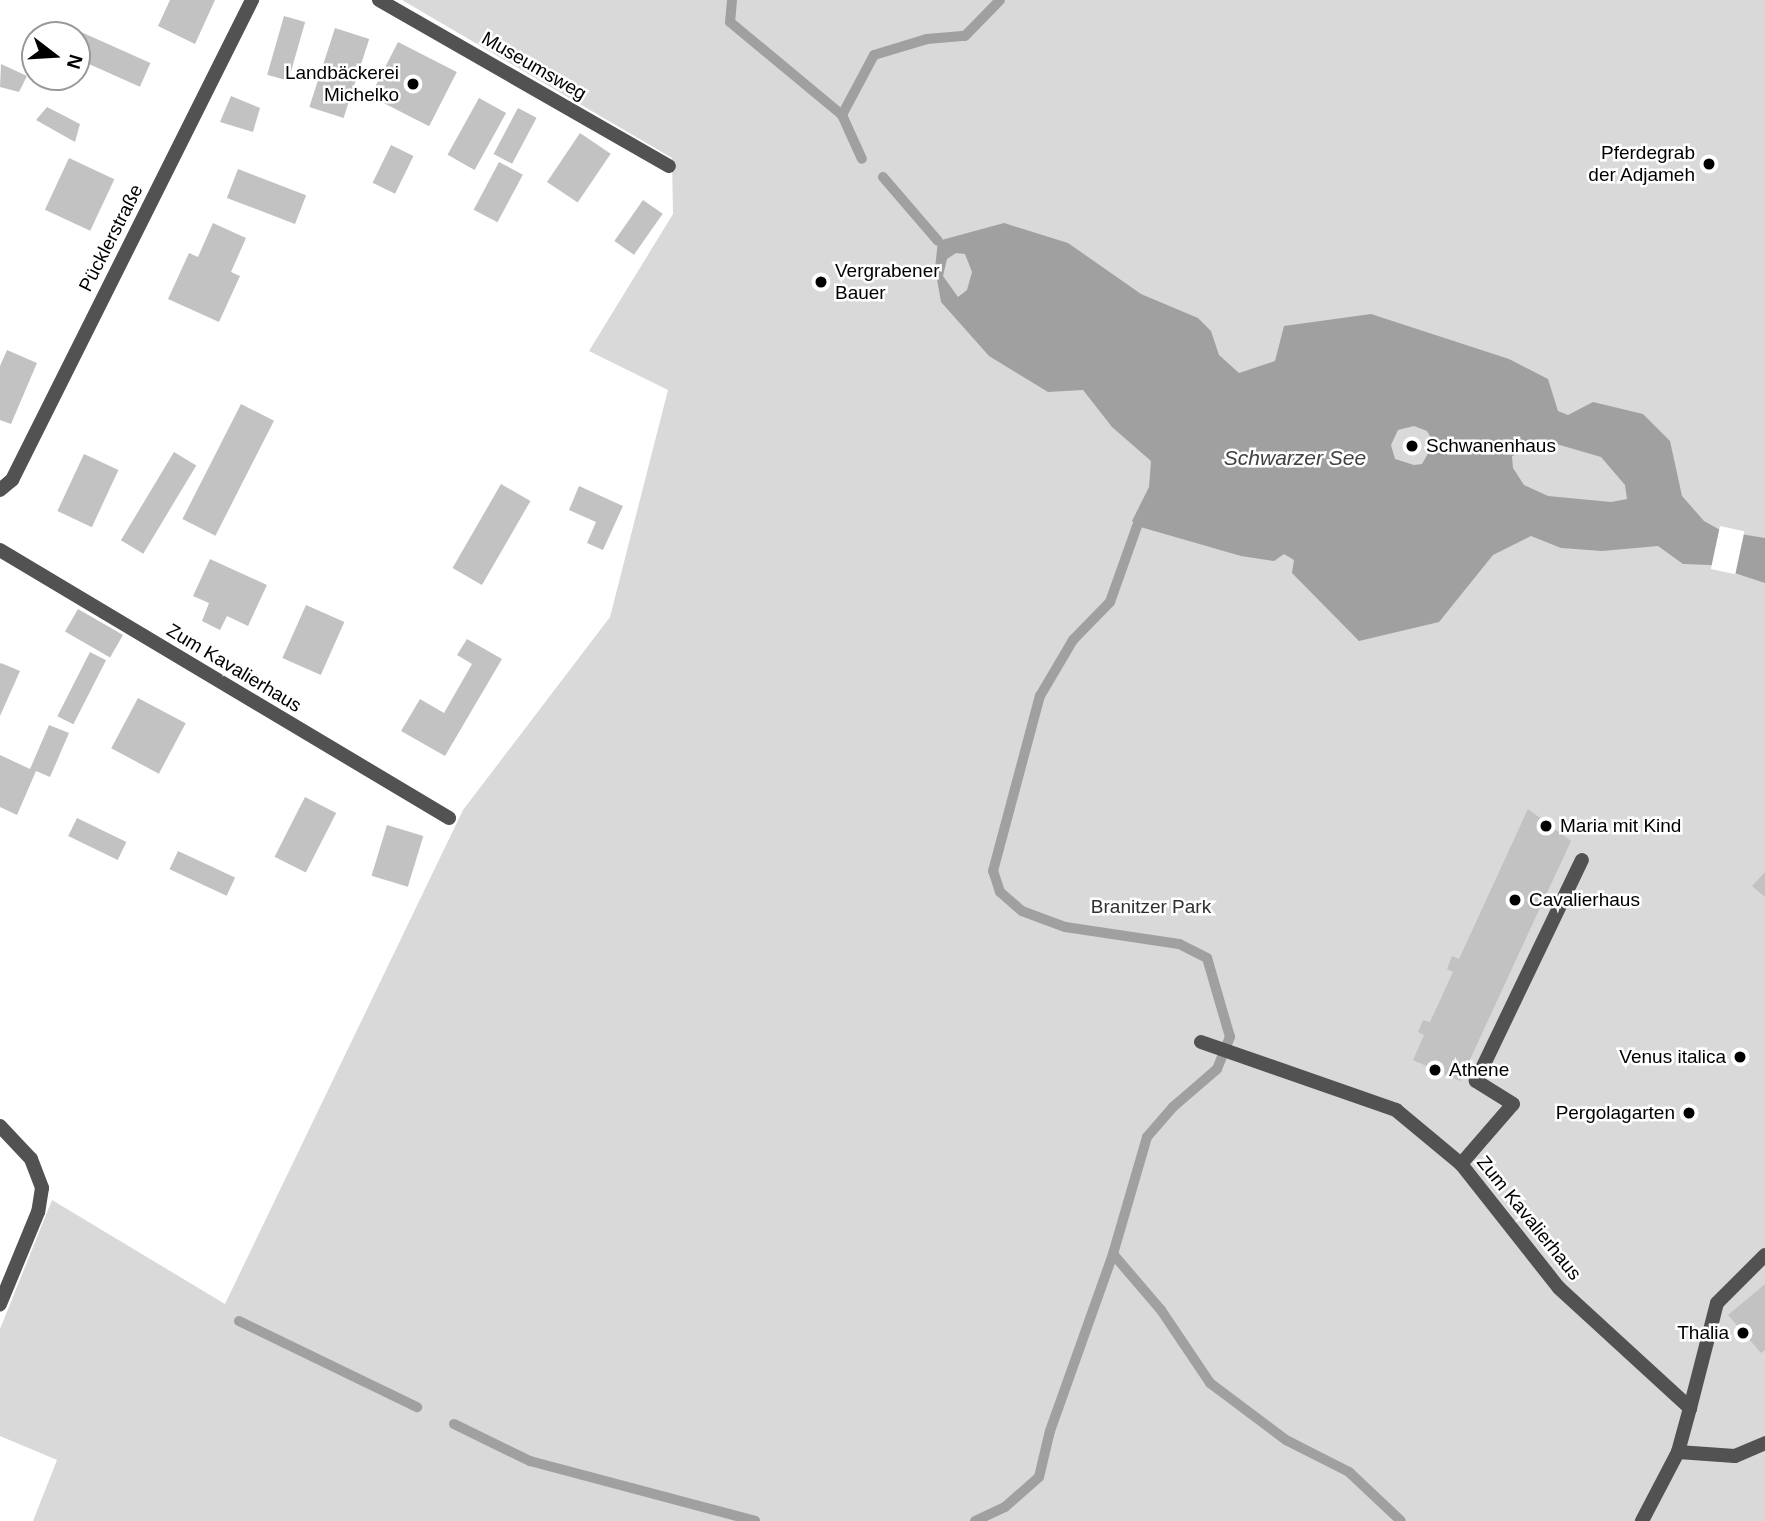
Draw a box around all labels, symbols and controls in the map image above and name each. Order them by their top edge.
north arrow [21,21,91,91]
street label: Museumsweg [478,27,590,105]
text: N [63,52,87,71]
place label: Landbäckerei Michelko [285,62,399,106]
marker: Landbäckerei Michelko [405,76,421,92]
place label: Pferdegrab der Adjameh [1587,142,1695,186]
marker: Pferdegrab der Adjameh [1701,156,1717,172]
street label: Pücklerstraße [74,181,148,295]
place label: Vergrabener Bauer [835,260,940,304]
marker: Vergrabener Bauer [813,274,829,290]
place label: Schwanenhaus [1426,435,1556,457]
marker: Schwanenhaus [1404,438,1420,454]
water label: Schwarzer See [1224,445,1366,471]
street label: Zum Kavalierhaus [163,619,305,717]
place label: Maria mit Kind [1560,815,1681,837]
marker: Maria mit Kind [1538,818,1554,834]
place label: Cavalierhaus [1529,889,1640,911]
marker: Cavalierhaus [1507,892,1523,908]
park label: Branitzer Park [1091,896,1211,918]
place label: Venus italica [1619,1046,1726,1068]
marker: Venus italica [1732,1049,1748,1065]
place label: Athene [1449,1059,1509,1081]
marker: Athene [1427,1062,1443,1078]
place label: Pergolagarten [1556,1102,1675,1124]
marker: Pergolagarten [1681,1105,1697,1121]
street label: Zum Kavalierhaus [1472,1151,1586,1285]
place label: Thalia [1677,1322,1729,1344]
marker: Thalia [1735,1325,1751,1341]

